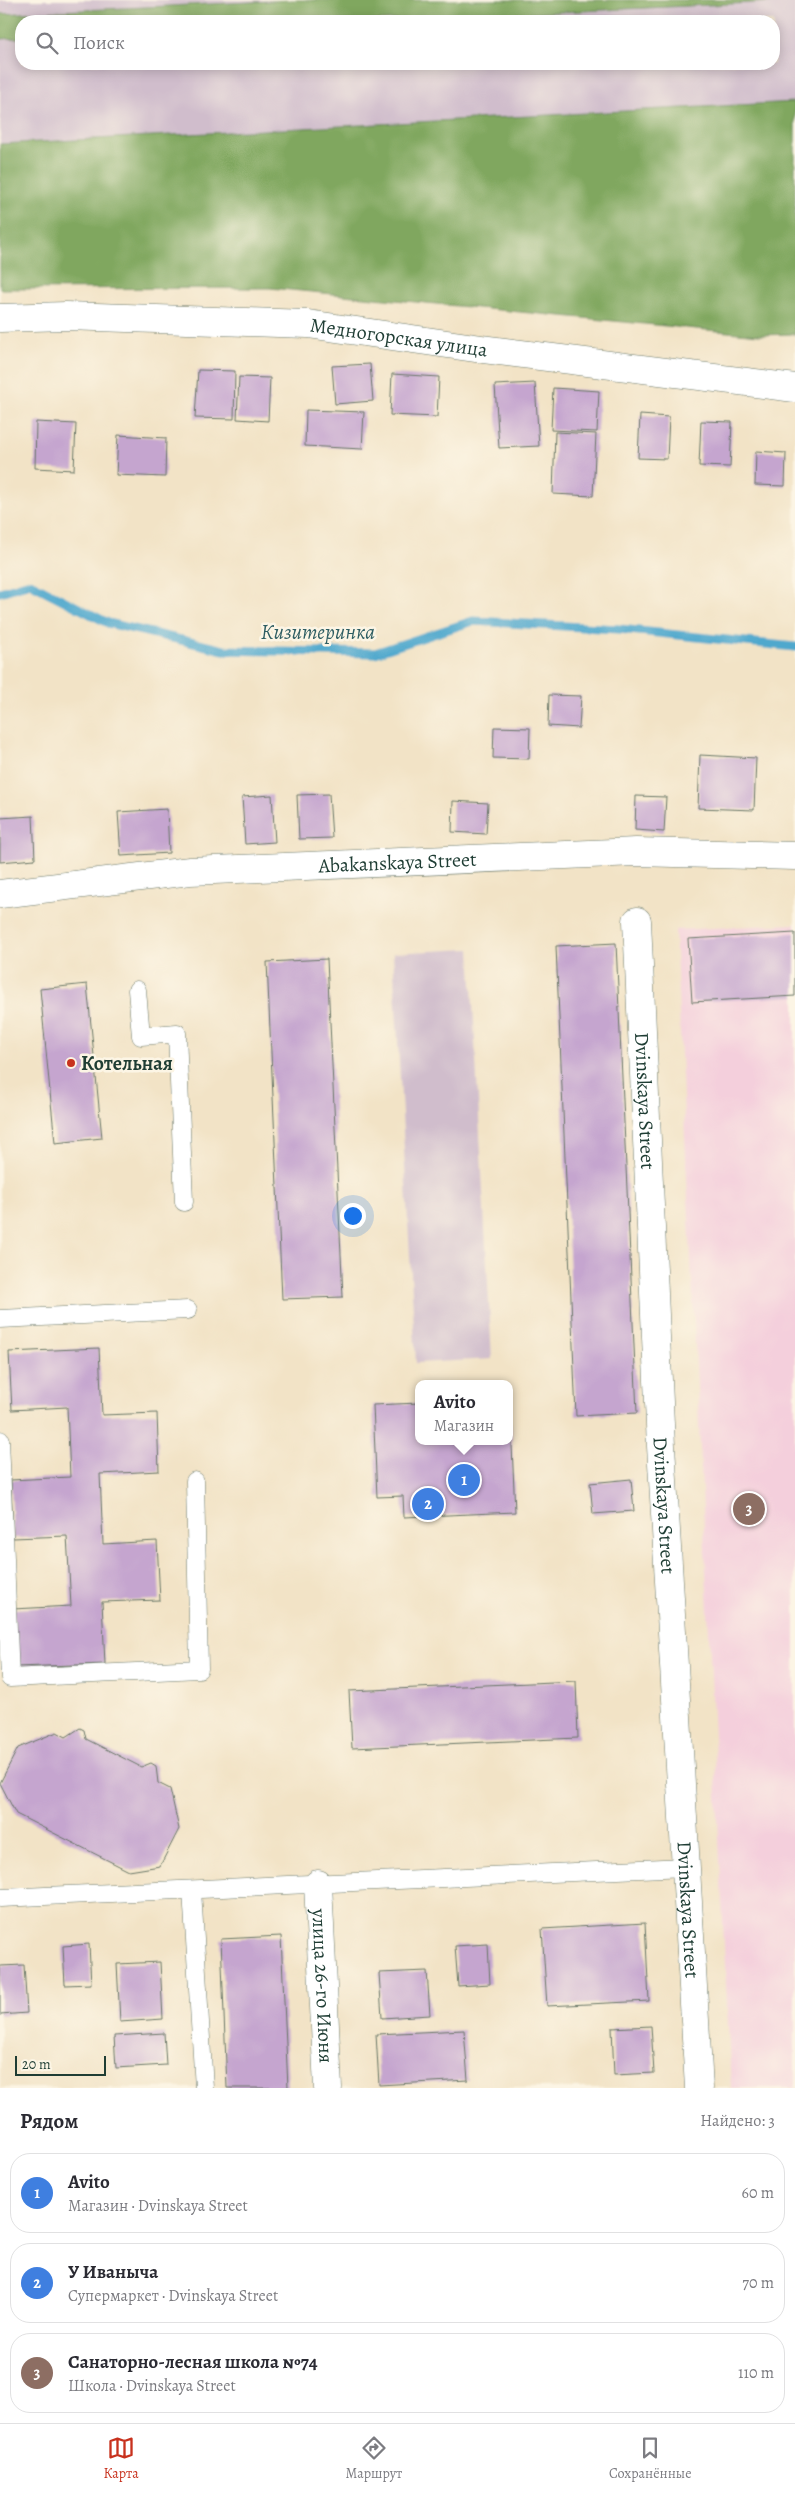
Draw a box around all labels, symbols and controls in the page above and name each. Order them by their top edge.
search box [15,15,780,70]
icon: search [33,29,61,57]
text: Поиск [73,30,125,56]
street label: Медногорская улица [308,311,490,363]
water label: Кизитеринка [261,618,375,646]
street label: Abakanskaya Street [317,845,477,879]
street label: Dvinskaya Street [629,1032,662,1170]
place label: Котельная [81,1050,173,1077]
marker: Котельная [65,1057,77,1069]
your location [340,1203,366,1229]
popup [415,1380,513,1445]
text: Avito [434,1389,476,1415]
text: Магазин [434,1415,494,1437]
street label: Dvinskaya Street [647,1436,682,1575]
pin: 1 [448,1461,480,1499]
pin: 2 [412,1485,444,1523]
pin: 3 [733,1490,765,1528]
street label: Dvinskaya Street [671,1840,706,1979]
street label: улица 26-го Июня [306,1907,340,2064]
scale bar [15,2053,106,2076]
text: 20 m [22,2055,51,2074]
text: Рядом [20,2107,78,2135]
text: Найдено: 3 [700,2110,775,2132]
text: Avito [68,2169,110,2195]
text: 1 [34,2182,40,2204]
text: 60 m [742,2182,774,2204]
text: Магазин · Dvinskaya Street [68,2195,248,2217]
text: У Иваныча [68,2259,158,2285]
text: 2 [33,2272,41,2294]
text: 70 m [742,2272,774,2294]
text: Супермаркет · Dvinskaya Street [68,2285,278,2307]
text: Санаторно-лесная школа №74 [68,2349,318,2375]
text: 3 [34,2362,40,2384]
text: 110 m [738,2362,774,2384]
text: Школа · Dvinskaya Street [68,2375,236,2397]
tab: Карта [103,2434,139,2483]
tab: Маршрут [346,2434,402,2483]
tab: Сохранённые [609,2434,692,2483]

